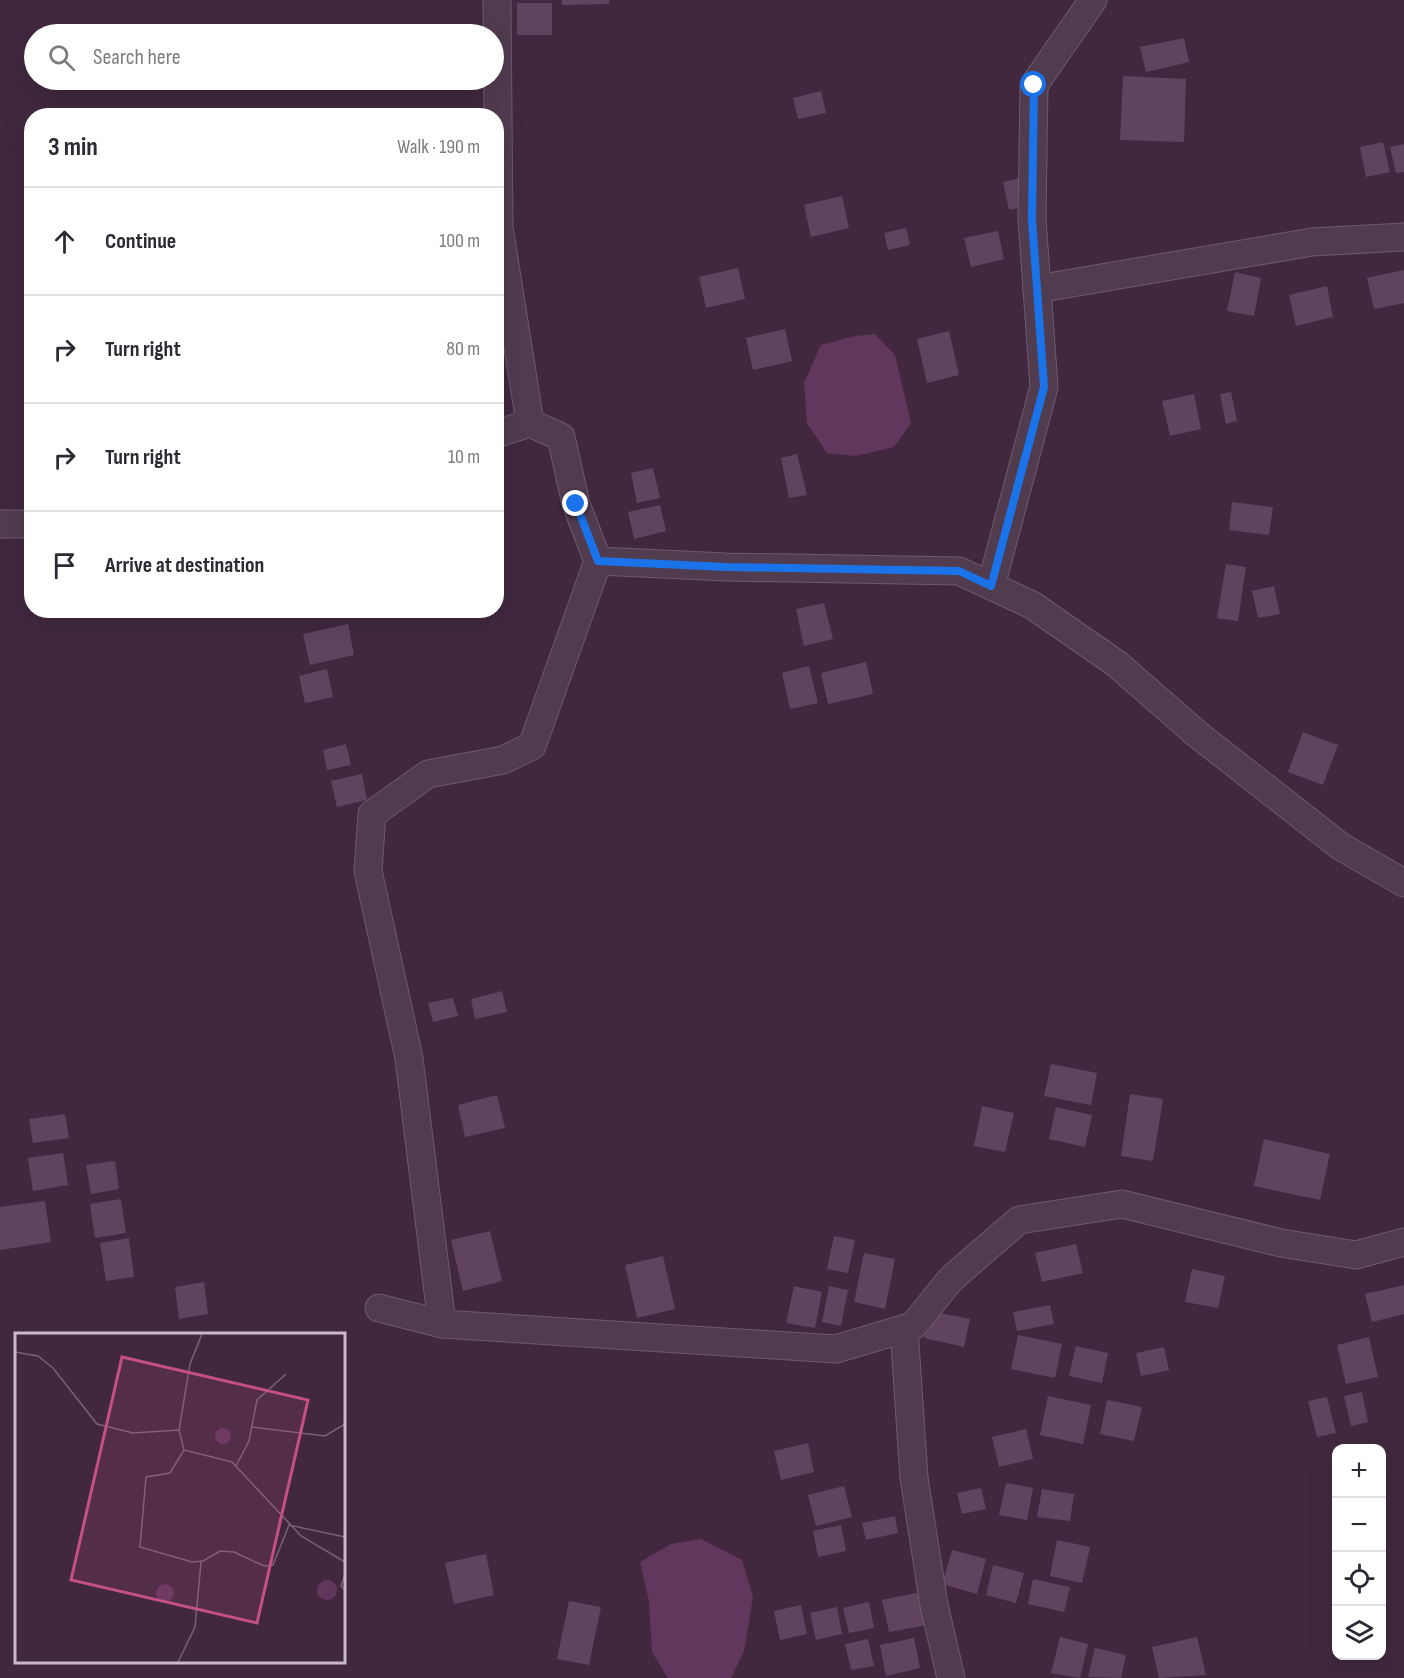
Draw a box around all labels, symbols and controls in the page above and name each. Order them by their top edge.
search box [24,24,504,90]
icon: search [45,41,78,74]
text: Search here [93,44,180,71]
route start [1020,71,1046,97]
text: 3 min [48,132,98,163]
text: Walk · 190 m [397,135,480,159]
icon: ahead [48,225,81,258]
text: Continue [105,228,176,255]
text: 100 m [439,229,480,253]
icon: right [48,333,81,366]
text: Turn right [105,336,181,363]
text: 80 m [446,337,480,361]
icon: right [48,441,81,474]
text: Turn right [105,444,181,471]
text: 10 m [448,445,480,469]
route end [562,490,588,516]
icon: arrive [48,549,81,582]
text: Arrive at destination [105,552,264,579]
inset map [15,1333,345,1663]
map controls [1332,1444,1386,1660]
button: + [1332,1444,1386,1498]
button: − [1332,1498,1386,1552]
button: locate [1332,1552,1386,1606]
button: layers [1332,1606,1386,1660]

